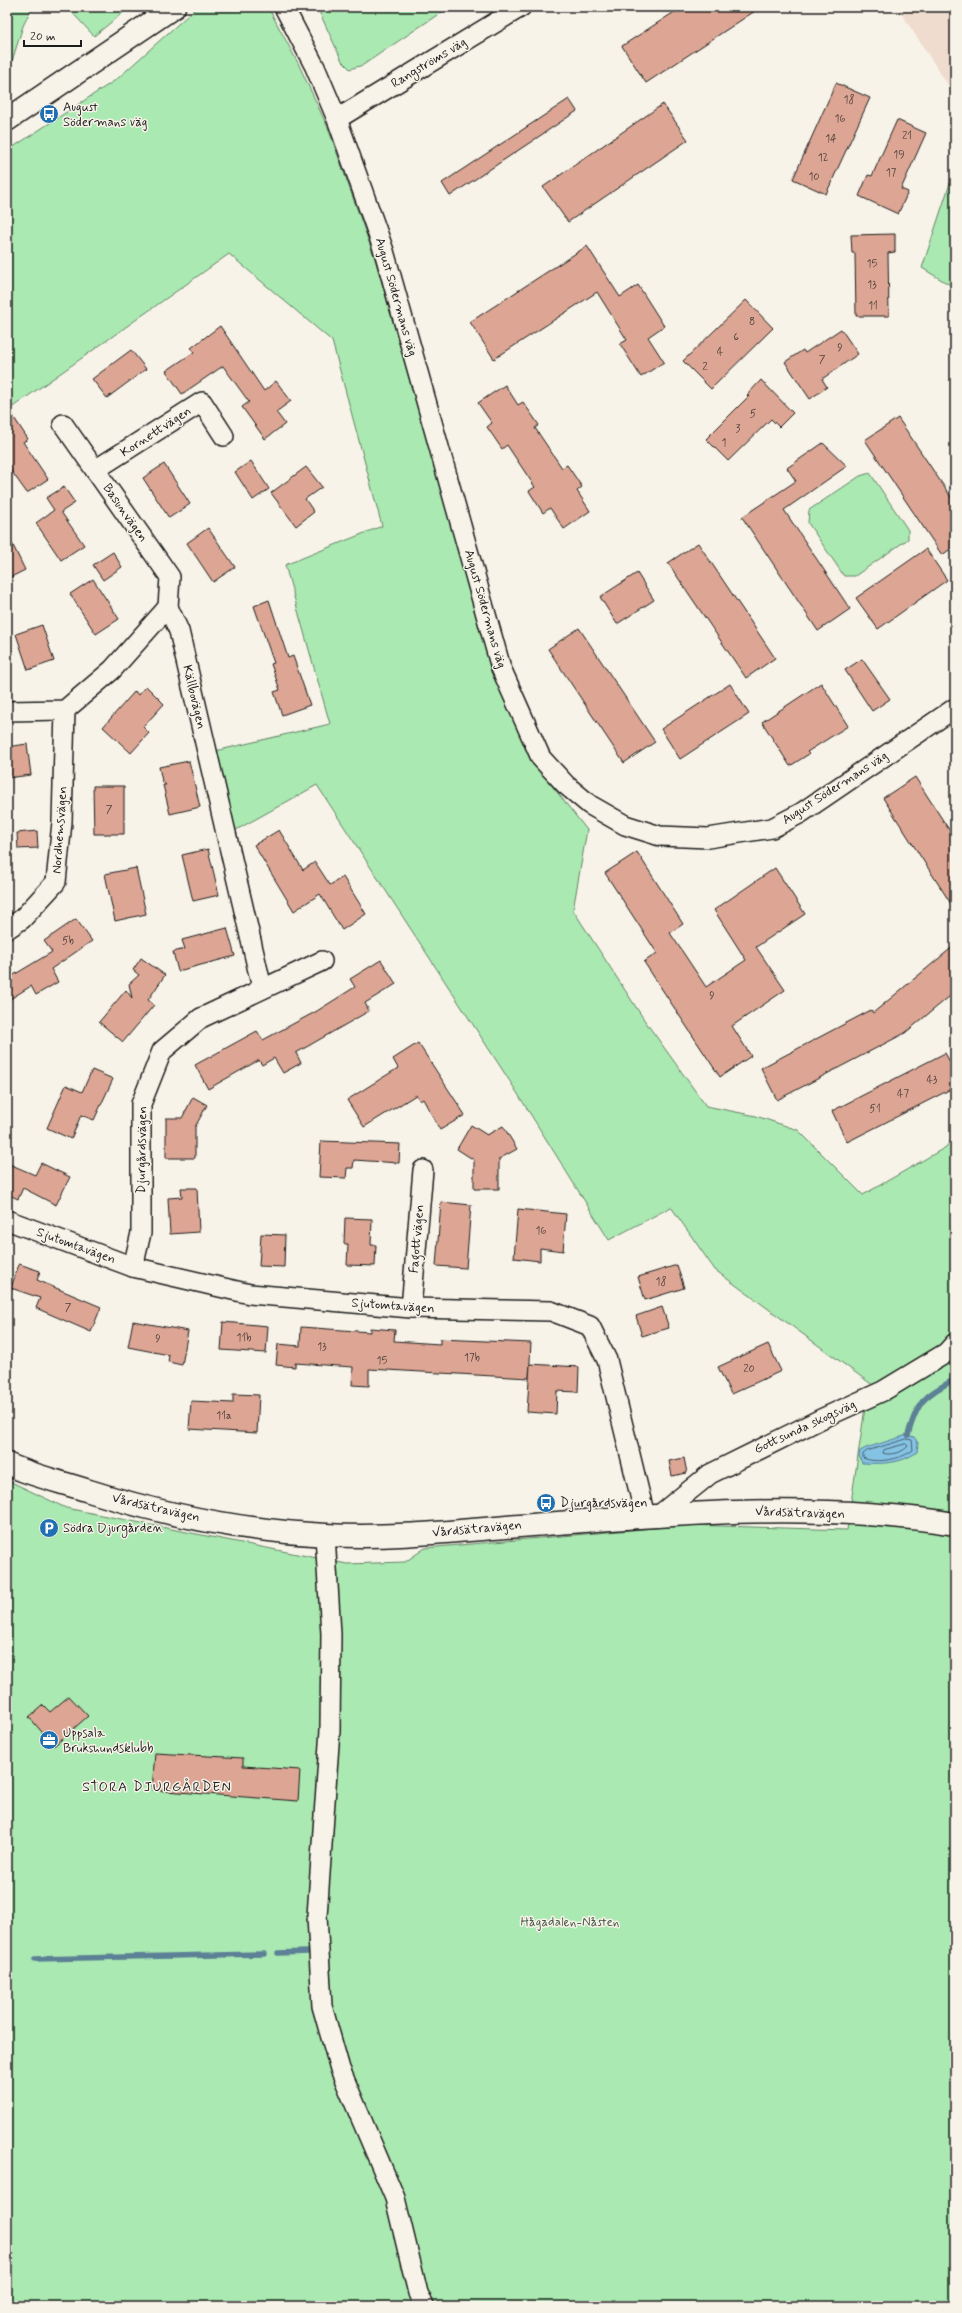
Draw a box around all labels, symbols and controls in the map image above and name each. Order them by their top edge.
scale bar [24,22,81,48]
text: 20 m [30,29,56,45]
street label: Rangströms väg [388,34,470,93]
house number: 18 [844,93,854,107]
place label: August Södermans väg [63,99,148,131]
bus stop icon: August Södermans väg [38,103,60,125]
house number: 16 [835,112,846,126]
house number: 21 [902,129,912,143]
house number: 14 [825,132,837,146]
house number: 19 [893,148,905,162]
house number: 12 [818,151,829,165]
house number: 17 [886,166,897,180]
house number: 10 [808,170,820,184]
street label: August Södermans väg [371,236,421,358]
house number: 15 [867,257,878,271]
house number: 13 [867,278,877,292]
house number: 11 [868,299,878,313]
house number: 8 [749,315,755,329]
house number: 6 [733,330,739,344]
house number: 9 [837,341,843,355]
house number: 4 [717,345,724,359]
house number: 7 [819,353,826,367]
house number: 2 [702,360,708,374]
street label: Kornettvägen [117,403,195,461]
house number: 5 [750,407,757,421]
house number: 3 [736,422,741,436]
house number: 1 [722,436,727,450]
street label: Basunvägen [99,480,151,546]
street label: August Södermans väg [460,548,510,670]
street label: Källbovägen [178,663,210,731]
street label: August Södermans väg [779,747,891,829]
street label: Nordhemsvägen [48,786,72,874]
house number: 7 [106,803,113,817]
house number: 5b [62,934,74,948]
house number: 9 [709,989,715,1003]
house number: 43 [926,1073,938,1087]
house number: 47 [897,1087,909,1101]
house number: 51 [869,1102,881,1116]
street label: Djurgårdsvägen [133,1106,151,1194]
street label: Fagottvägen [406,1204,430,1274]
street label: Sjutomtavägen [34,1224,118,1268]
house number: 16 [536,1224,547,1238]
house number: 18 [656,1275,666,1289]
street label: Sjutomtavägen [351,1295,435,1317]
house number: 7 [65,1301,72,1315]
house number: 11b [236,1331,252,1345]
house number: 9 [155,1332,161,1346]
house number: 13 [317,1340,327,1354]
house number: 17b [464,1351,480,1365]
house number: 15 [377,1354,388,1368]
house number: 20 [743,1362,755,1376]
street label: Gottsunda skogsväg [751,1396,859,1459]
house number: 11a [216,1409,232,1423]
street label: Vårdsätravägen [110,1490,202,1526]
bus stop icon: Djurgårdsvägen [535,1492,557,1514]
place label: Djurgårdsvägen [560,1495,648,1512]
street label: Vårdsätravägen [755,1503,845,1523]
parking icon: Södra Djurgården [38,1517,60,1539]
street label: Vårdsätravägen [431,1517,523,1541]
place label: Södra Djurgården [63,1520,163,1538]
place label: Uppsala Brukshundsklubb [63,1725,153,1757]
office icon: Uppsala Brukshundsklubb [38,1729,60,1751]
district label: STORA DJURGÅRDEN [82,1778,232,1796]
park label: Hågadalen-Nåsten [521,1914,619,1931]

